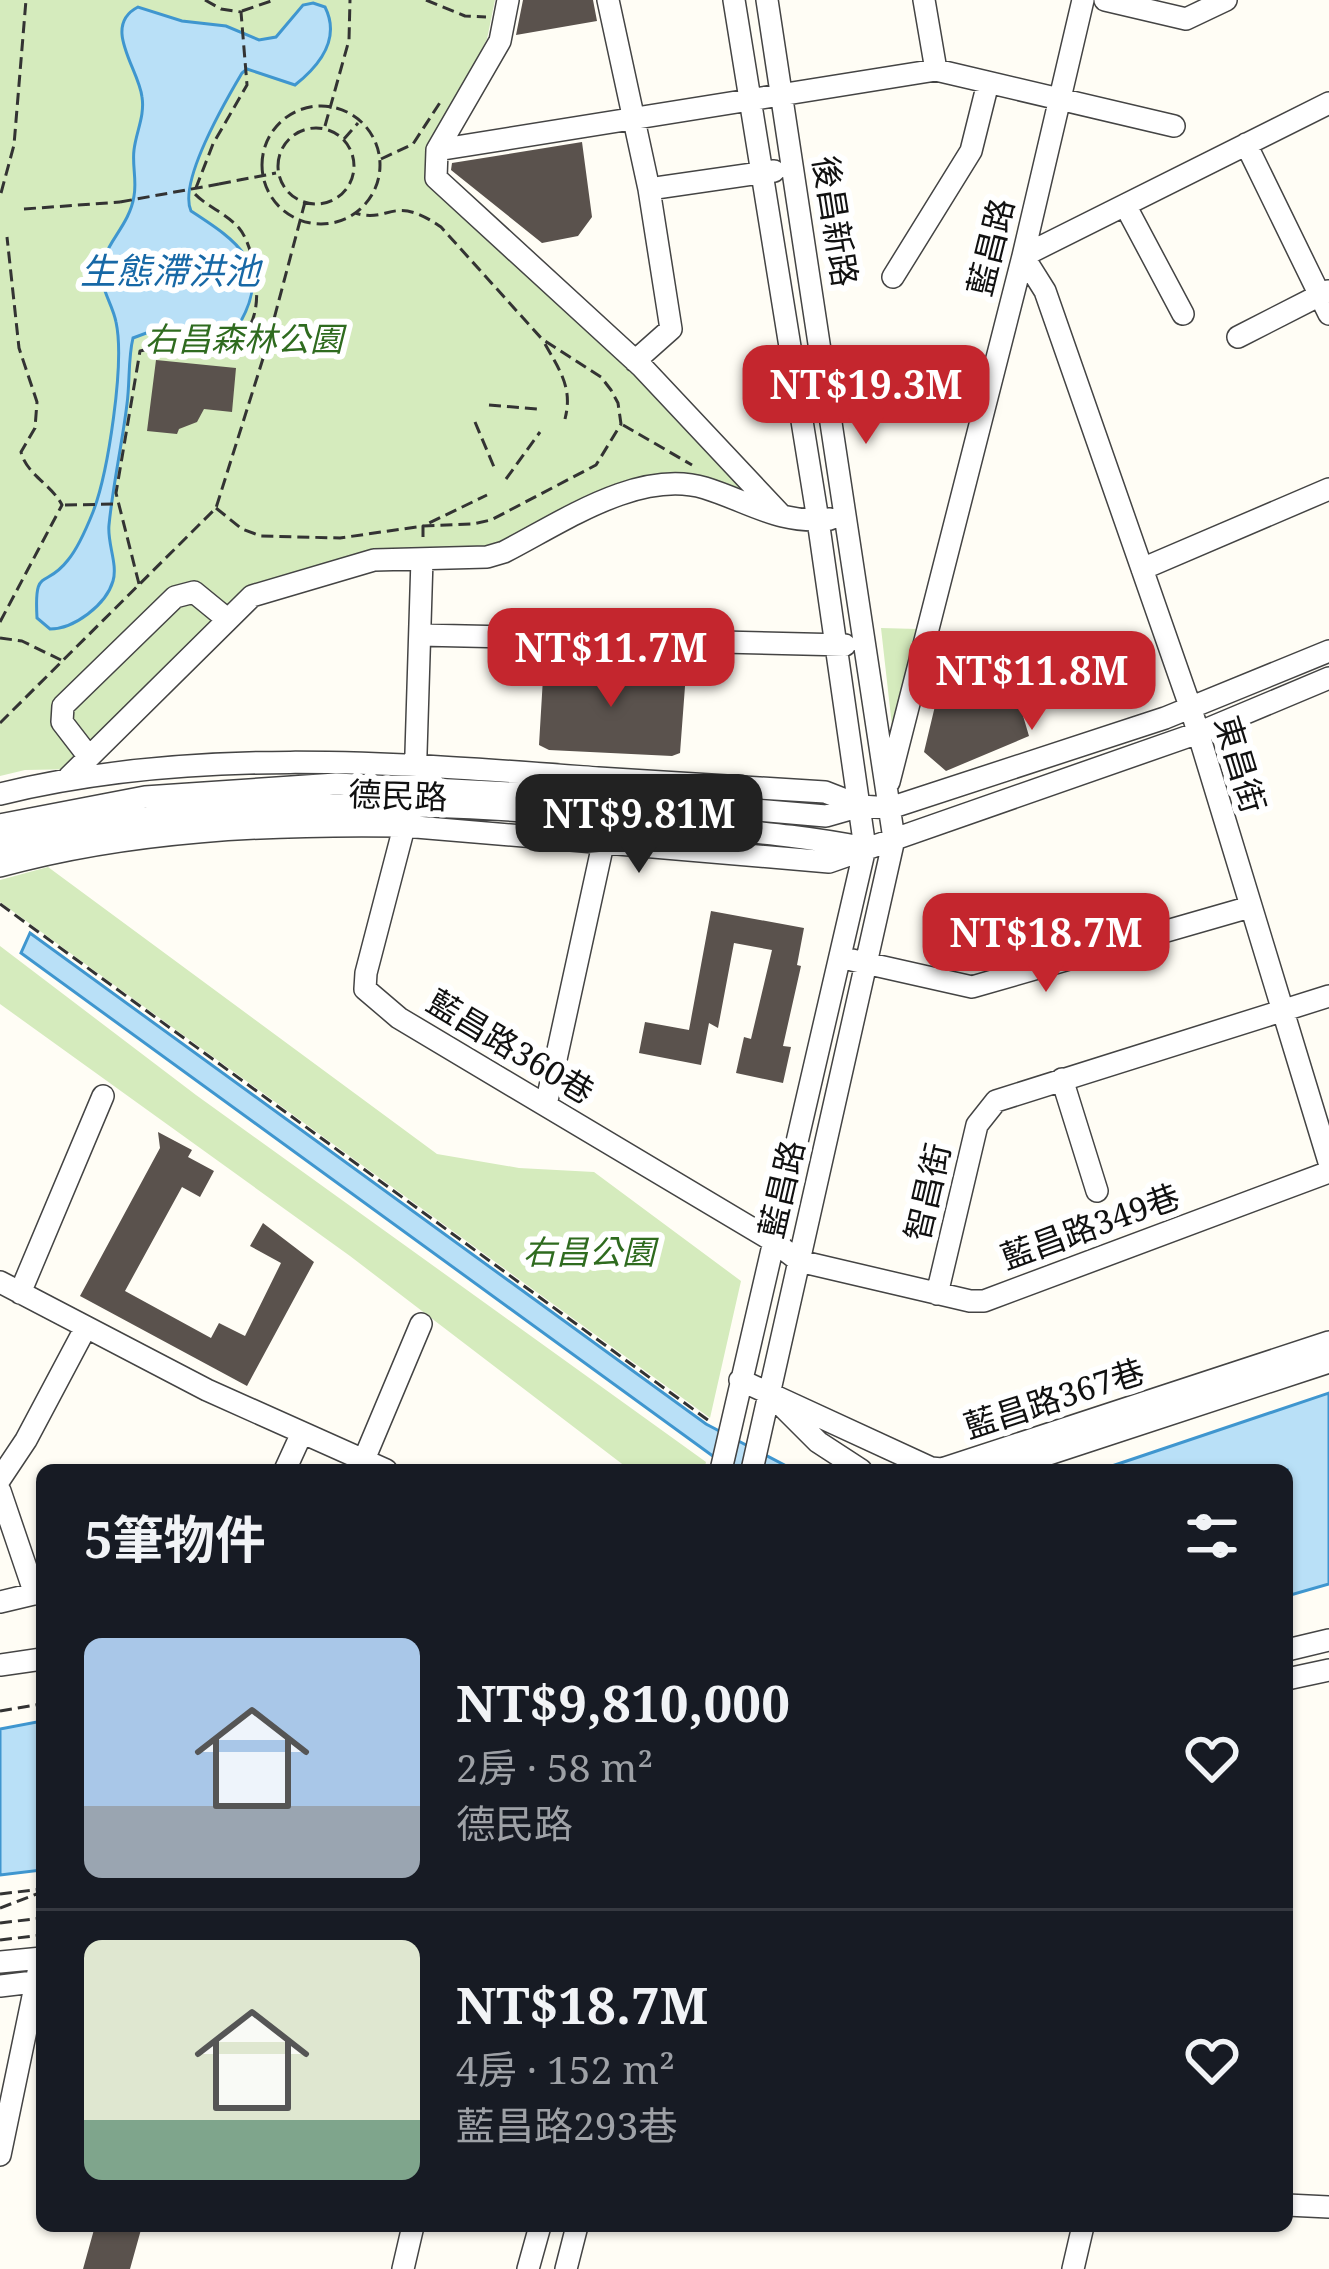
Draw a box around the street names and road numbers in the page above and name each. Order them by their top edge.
street label: 後昌新路 [803,152,869,290]
street label: 藍昌路 [956,194,1024,300]
street label: 東昌街 [1205,710,1277,818]
street label: 德民路 [348,771,448,819]
street label: 藍昌路360巷 [419,978,603,1114]
street label: 藍昌路 [748,1136,814,1242]
street label: 智昌街 [894,1139,960,1245]
street label: 藍昌路349巷 [994,1173,1186,1279]
street label: 藍昌路367巷 [958,1348,1150,1448]

